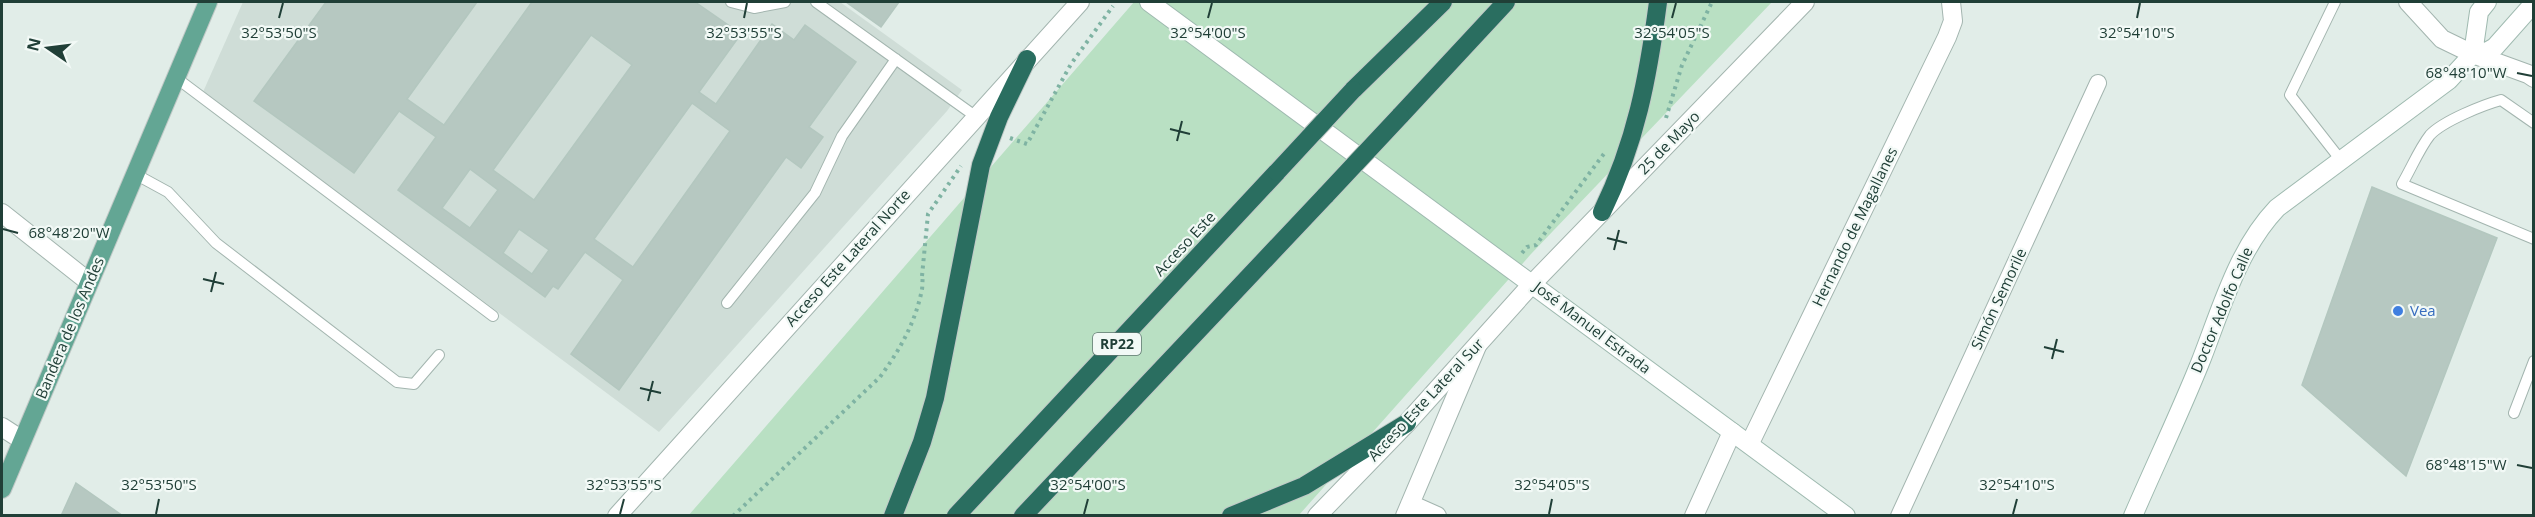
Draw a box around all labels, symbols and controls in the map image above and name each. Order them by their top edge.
north arrow [18,18,78,78]
text: 32°53'50"S [241,22,317,42]
text: 32°53'55"S [706,22,782,42]
text: 32°54'00"S [1170,22,1246,42]
text: 32°54'05"S [1634,22,1710,42]
text: 32°54'10"S [2099,22,2175,42]
text: N [21,35,46,53]
text: 68°48'10"W [2426,62,2507,82]
street label: 25 de Mayo [1633,106,1704,178]
street label: Hernando de Magallanes [1807,144,1901,310]
street label: Acceso Este Lateral Norte [780,185,914,330]
street label: Acceso Este [1149,207,1219,280]
text: 68°48'20"W [29,222,110,242]
street label: Doctor Adolfo Calle [2186,244,2257,376]
street label: Simón Semorile [1966,245,2030,353]
street label: Bandera de los Andes [30,254,108,401]
street label: José Manuel Estrada [1528,275,1655,378]
place label: Vea [2410,300,2436,320]
marker: Vea [2391,304,2405,318]
road number: RP22 [1093,333,1141,355]
street label: Acceso Este Lateral Sur [1363,334,1488,465]
text: 68°48'15"W [2426,454,2507,474]
text: 32°53'50"S [121,474,197,494]
text: 32°53'55"S [586,474,662,494]
text: 32°54'00"S [1050,474,1126,494]
text: 32°54'05"S [1514,474,1590,494]
text: 32°54'10"S [1979,474,2055,494]

